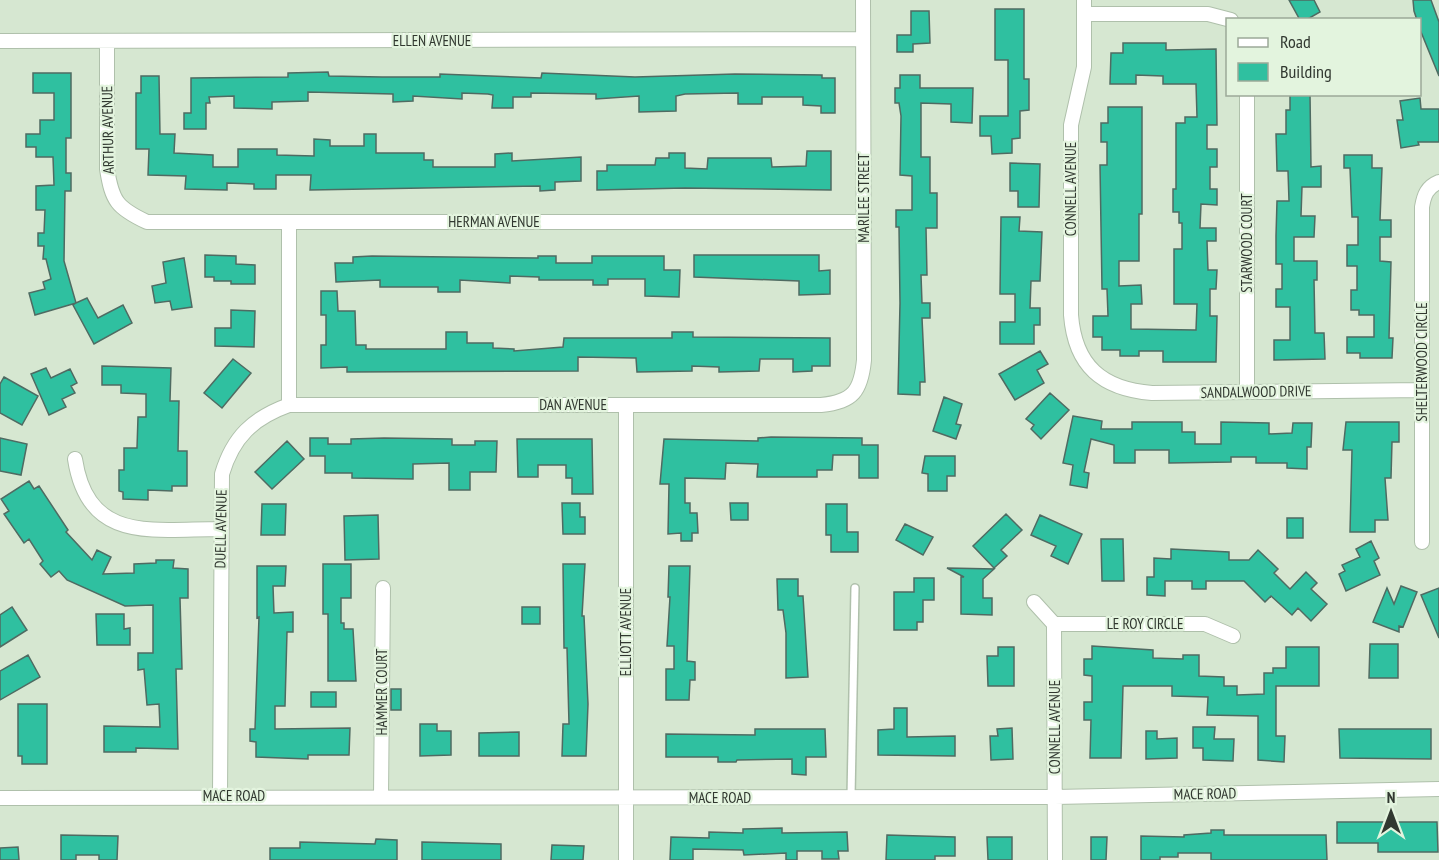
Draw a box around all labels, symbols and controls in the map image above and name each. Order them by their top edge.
legend [1226,18,1421,96]
text: Road [1280,30,1311,53]
street label: ELLEN AVENUE [393,31,471,50]
text: Building [1280,60,1332,83]
street label: ARTHUR AVENUE [97,86,118,174]
street label: CONNELL AVENUE [1061,142,1080,236]
street label: MARILEE STREET [854,153,873,243]
street label: STARWOOD COURT [1237,193,1256,293]
street label: HERMAN AVENUE [448,212,540,231]
street label: SHELTERWOOD CIRCLE [1412,302,1431,422]
street label: SANDALWOOD DRIVE [1200,381,1312,402]
street label: DAN AVENUE [539,395,607,414]
street label: DUELL AVENUE [210,489,231,569]
street label: ELLIOTT AVENUE [616,588,635,676]
street label: LE ROY CIRCLE [1107,614,1183,633]
street label: HAMMER COURT [372,648,391,735]
street label: CONNELL AVENUE [1045,680,1064,774]
north arrow [1361,782,1421,842]
street label: MACE ROAD [1174,783,1237,804]
street label: MACE ROAD [203,786,265,805]
text: N [1387,787,1395,807]
street label: MACE ROAD [689,788,751,807]

